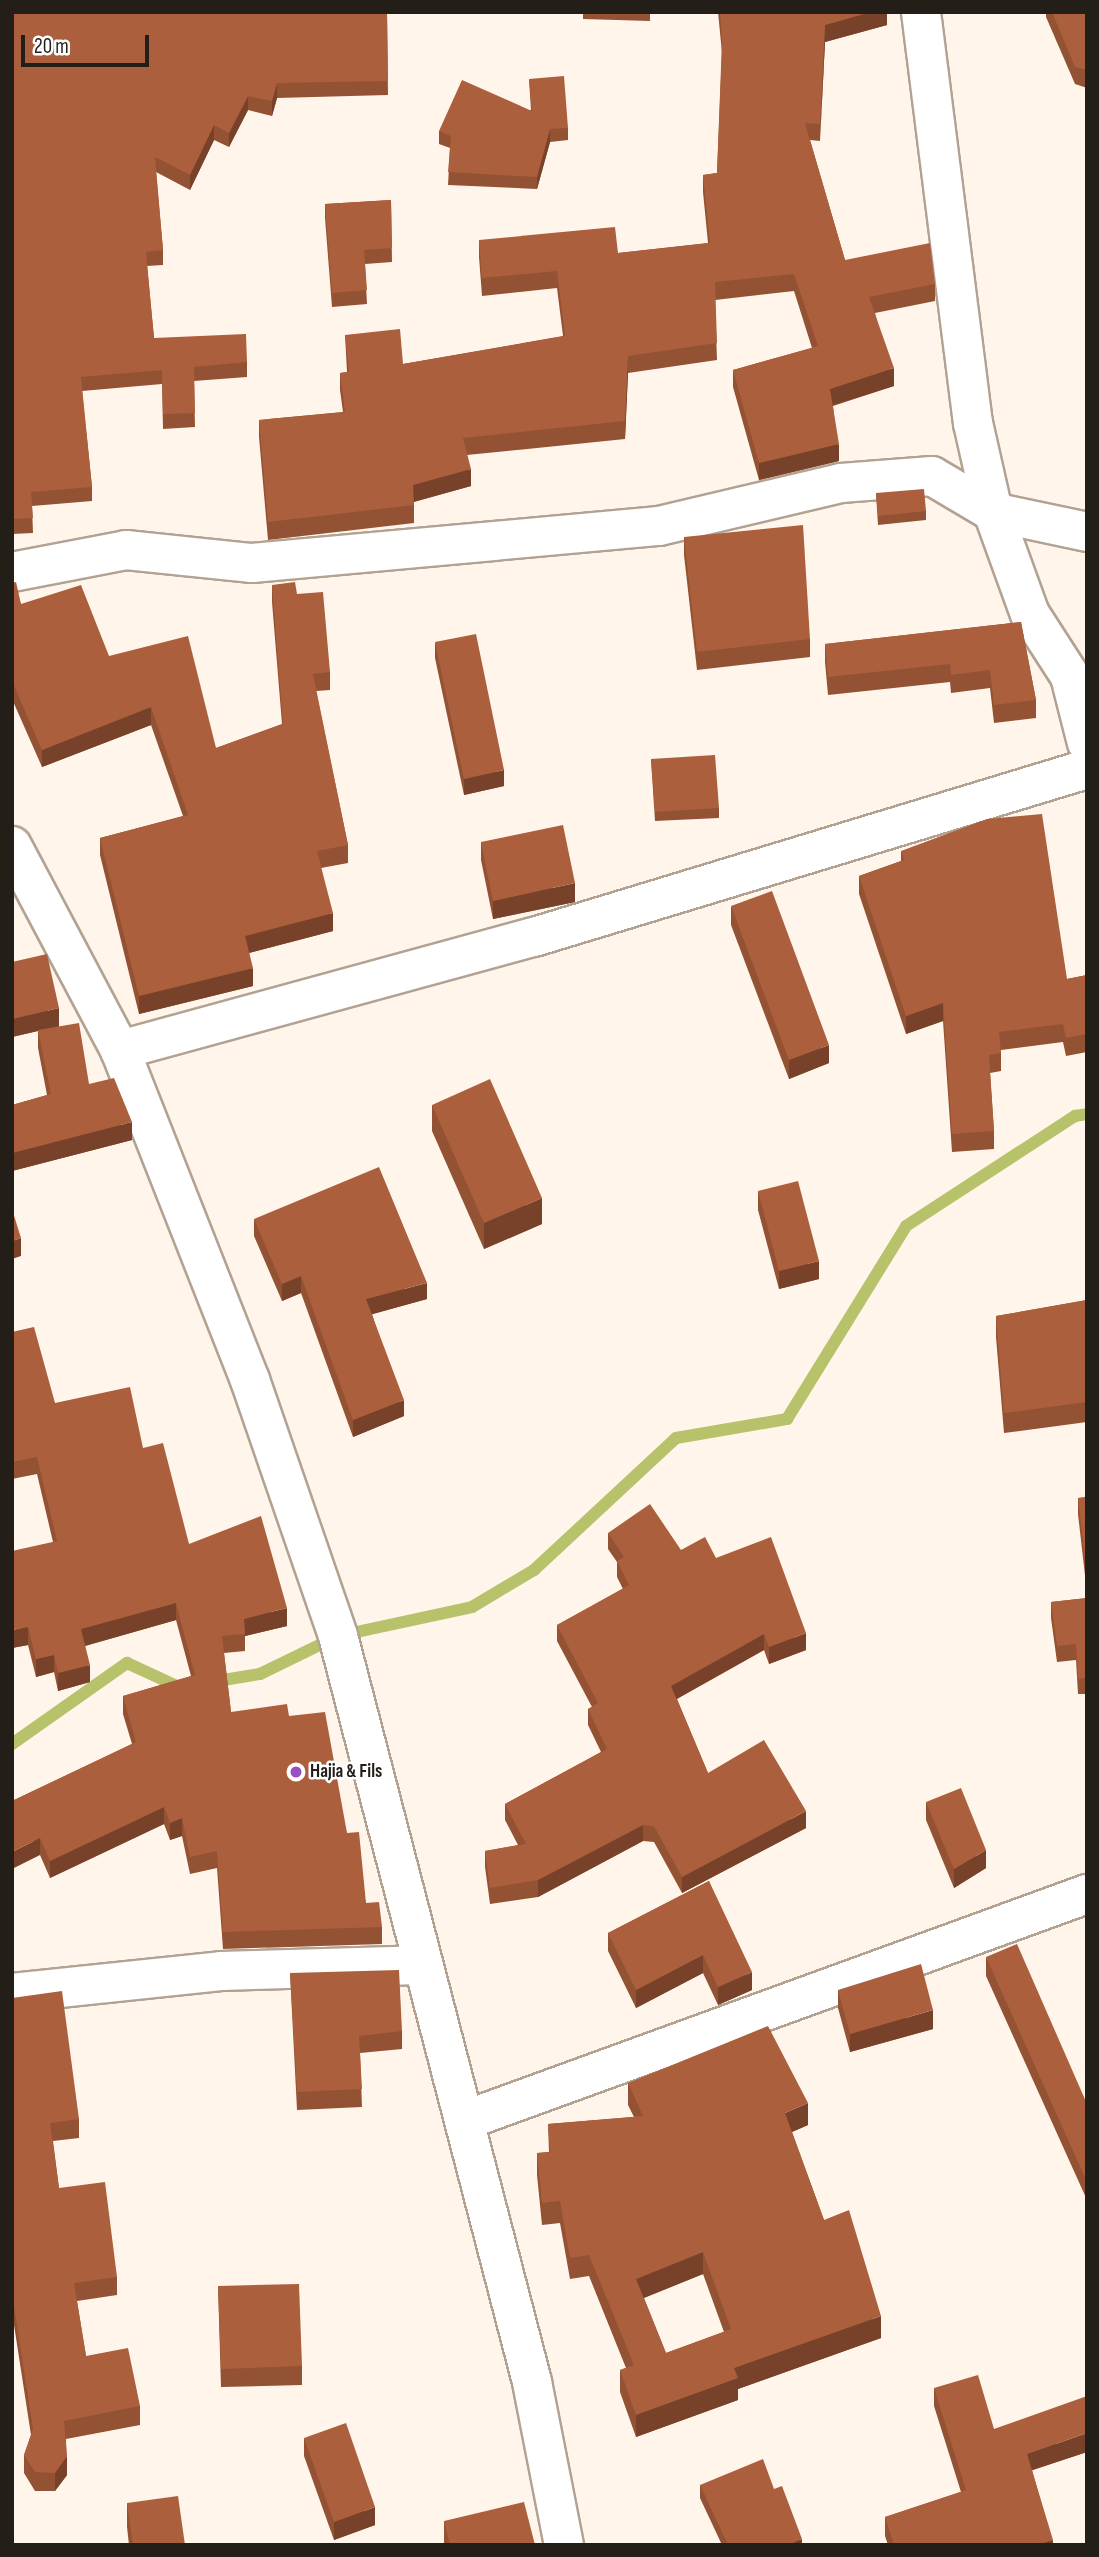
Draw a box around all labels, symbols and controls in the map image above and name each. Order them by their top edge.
scale bar [24,21,152,65]
text: 20 m [34,34,69,59]
place label: Hajia & Fils [310,1761,382,1783]
marker: Hajia & Fils [288,1764,304,1780]

